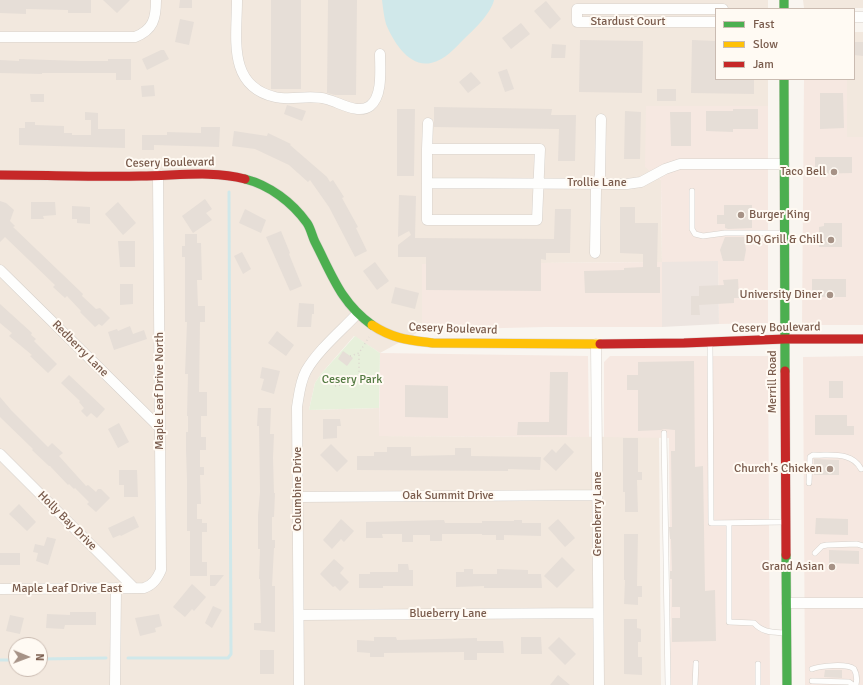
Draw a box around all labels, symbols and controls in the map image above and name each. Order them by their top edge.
legend [715,8,855,80]
street label: Stardust Court [590,15,666,29]
text: Fast [753,17,774,32]
text: Slow [753,37,778,52]
text: Jam [753,57,774,72]
street label: Cesery Boulevard [125,155,215,171]
place label: Taco Bell [780,165,826,179]
marker: Taco Bell [829,167,839,177]
street label: Trollie Lane [567,176,627,190]
place label: Burger King [749,208,810,222]
marker: Burger King [736,210,746,220]
place label: DQ Grill & Chill [746,233,823,247]
marker: DQ Grill & Chill [826,235,836,245]
place label: University Diner [740,288,822,302]
marker: University Diner [825,290,835,300]
street label: Redberry Lane [49,318,111,380]
street label: Cesery Boulevard [408,320,498,338]
street label: Cesery Boulevard [731,320,821,336]
street label: Maple Leaf Drive North [153,332,167,450]
street label: Merrill Road [766,350,780,414]
park label: Cesery Park [322,373,382,387]
street label: Columbine Drive [291,447,305,531]
place label: Church's Chicken [734,462,822,476]
marker: Church's Chicken [825,464,835,474]
street label: Greenberry Lane [591,472,605,556]
street label: Holly Bay Drive [34,488,100,554]
street label: Oak Summit Drive [402,489,494,503]
place label: Grand Asian [762,560,824,574]
marker: Grand Asian [827,562,837,572]
street label: Maple Leaf Drive East [12,582,122,596]
street label: Blueberry Lane [409,607,487,621]
north arrow [8,637,48,677]
text: N [33,653,46,661]

